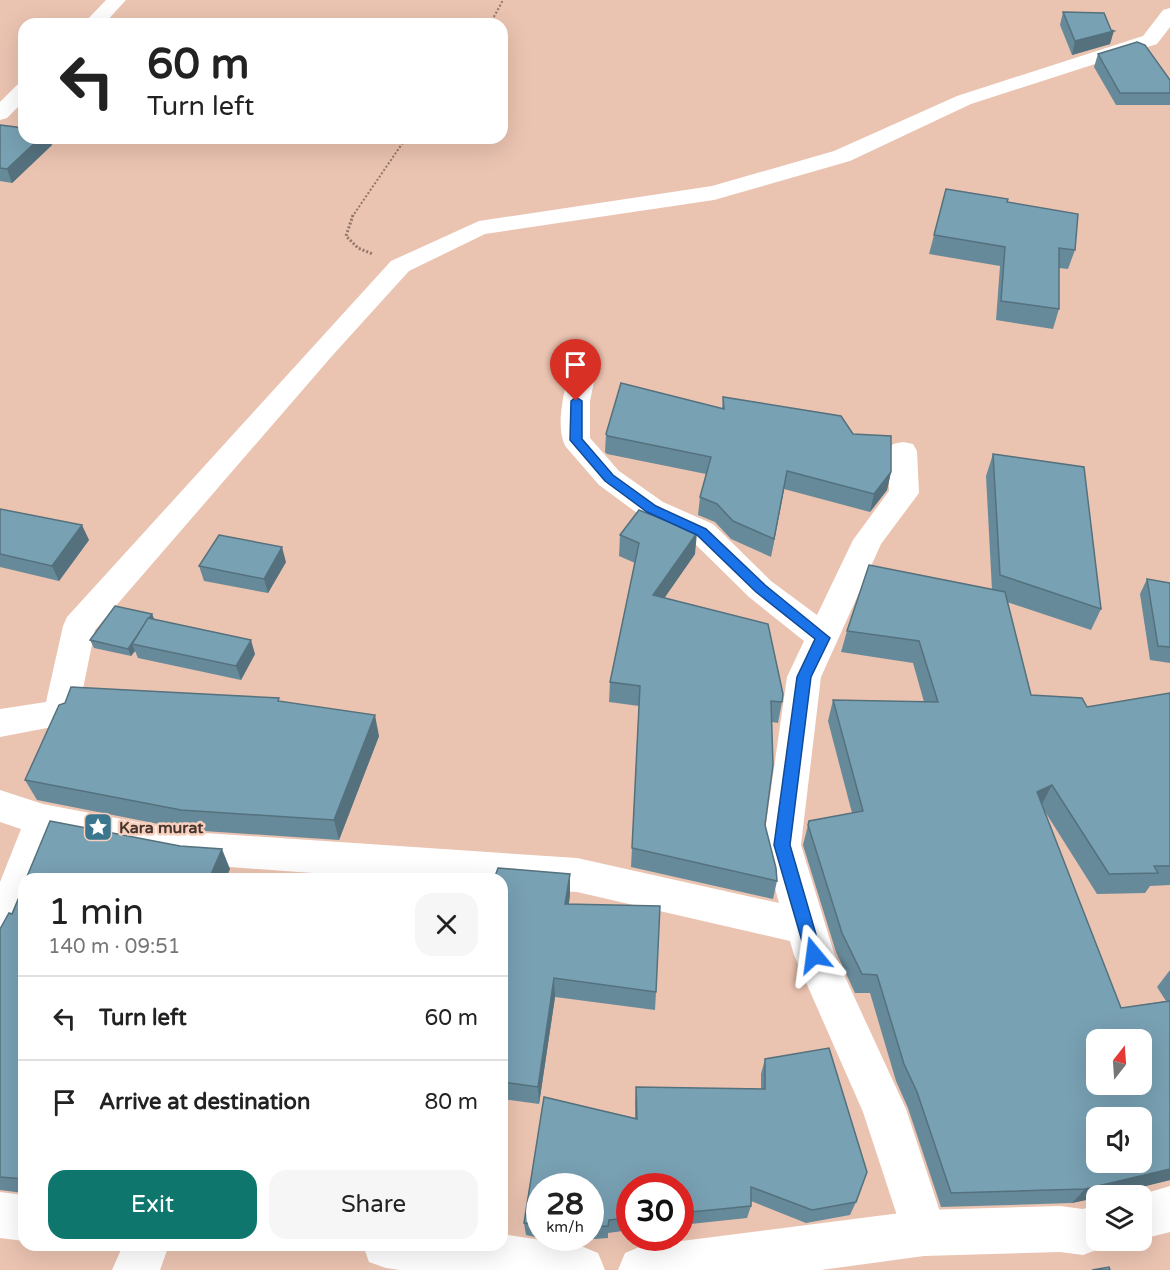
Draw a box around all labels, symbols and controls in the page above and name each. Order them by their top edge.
text: 60 m [147,39,249,90]
icon: left [48,42,126,120]
text: Turn left [147,90,254,123]
pin [550,339,601,401]
icon: arrive [559,348,592,381]
place icon: Kara murat [82,811,114,843]
place label: Kara murat [119,818,204,838]
text: 1 min [48,891,144,934]
button: close [415,893,478,956]
position arrow [782,923,846,987]
text: 140 m · 09:51 [48,935,180,959]
icon: left [48,1002,81,1035]
text: Turn left [99,1005,187,1031]
text: 60 m [424,1005,478,1031]
north arrow [1086,1029,1152,1095]
map controls [1086,1029,1152,1251]
icon: arrive [48,1086,81,1119]
text: Arrive at destination [99,1089,310,1115]
text: 80 m [424,1089,478,1115]
button: sound [1086,1107,1152,1173]
button: Exit [48,1170,257,1239]
button: Share [269,1170,478,1239]
speed limit sign: 30 [616,1173,694,1251]
button: layers [1086,1185,1152,1251]
text: 28 [546,1186,584,1223]
text: km/h [546,1218,584,1236]

